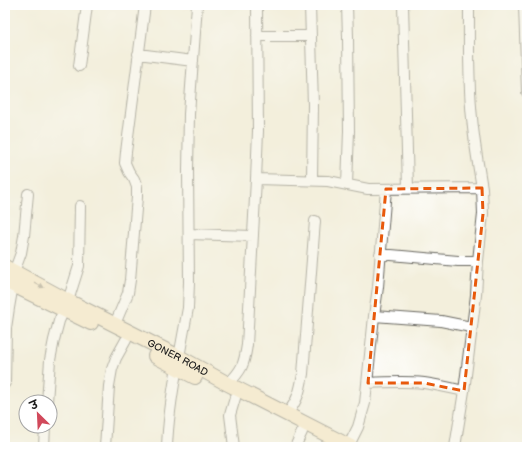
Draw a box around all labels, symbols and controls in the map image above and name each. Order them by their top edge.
one-way arrow [34,282,45,289]
street label: GONER ROAD [145,337,210,379]
north arrow [18,394,58,434]
text: उ [27,397,42,413]

